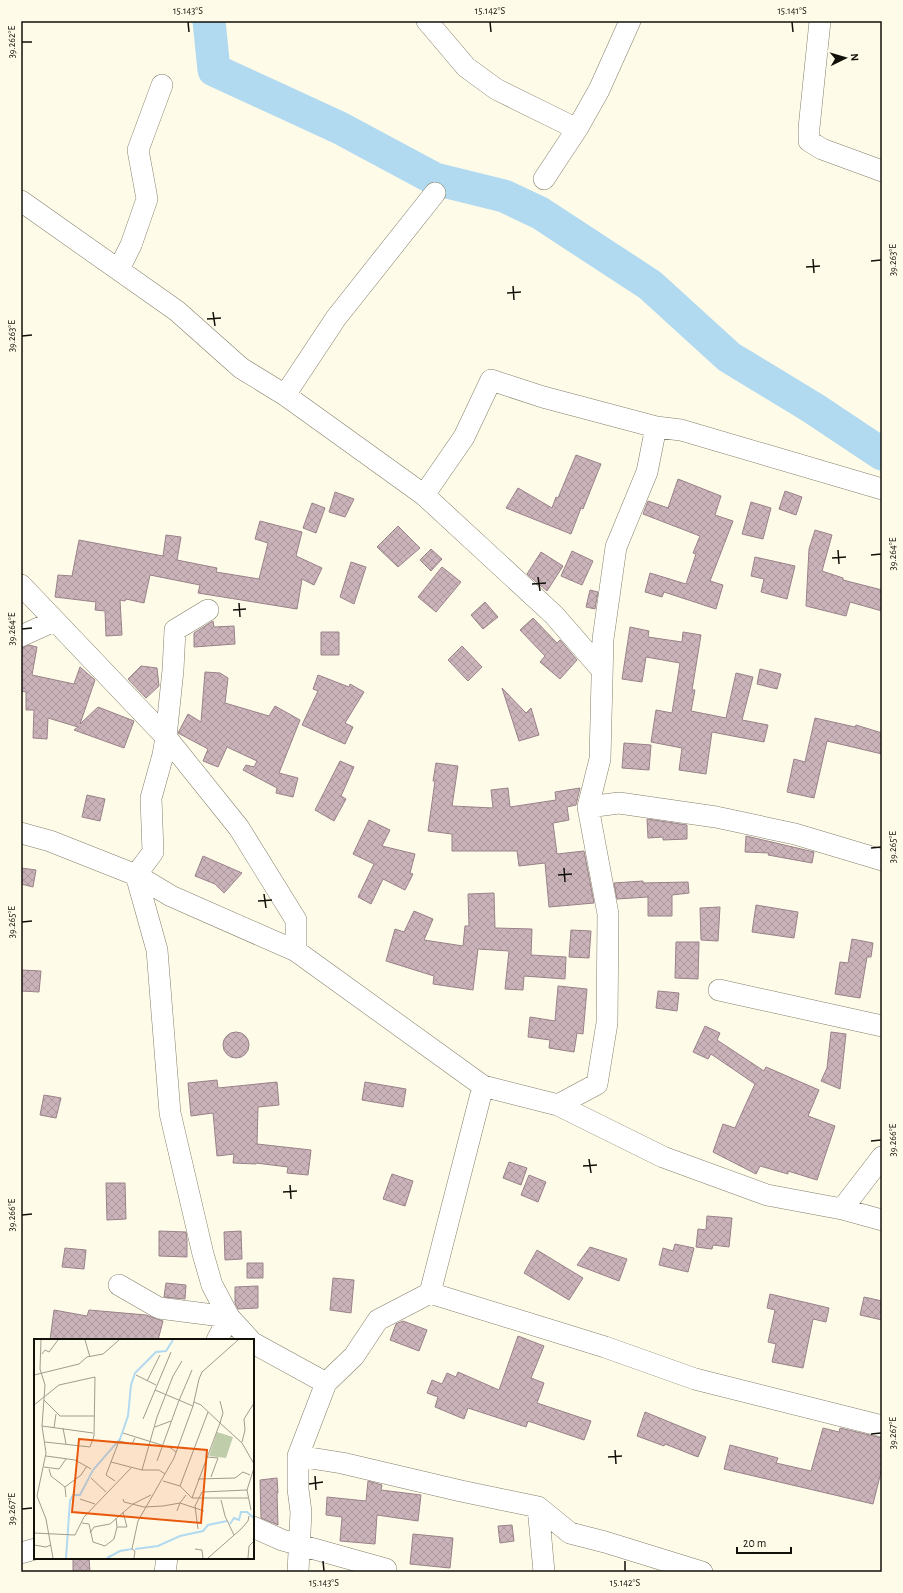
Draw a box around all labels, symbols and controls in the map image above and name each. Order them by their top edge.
text: 15.143°S [173,6,203,16]
text: 15.142°S [475,6,505,16]
text: 15.141°S [777,6,807,16]
text: 39.262°E [7,25,17,58]
north arrow [825,38,865,78]
text: N [849,53,860,61]
text: 39.263°E [888,244,898,276]
text: 39.263°E [7,320,17,352]
text: 39.264°E [888,537,898,570]
text: 39.264°E [7,612,17,645]
text: 39.265°E [888,831,898,863]
text: 39.265°E [7,906,17,938]
text: 39.266°E [888,1123,898,1156]
text: 39.266°E [7,1198,17,1231]
inset map [34,1339,254,1559]
text: 39.267°E [888,1417,898,1449]
text: 39.267°E [7,1493,17,1525]
scale bar [737,1529,791,1555]
text: 20 m [743,1537,766,1549]
text: 15.143°S [309,1578,339,1588]
text: 15.142°S [610,1578,640,1588]

